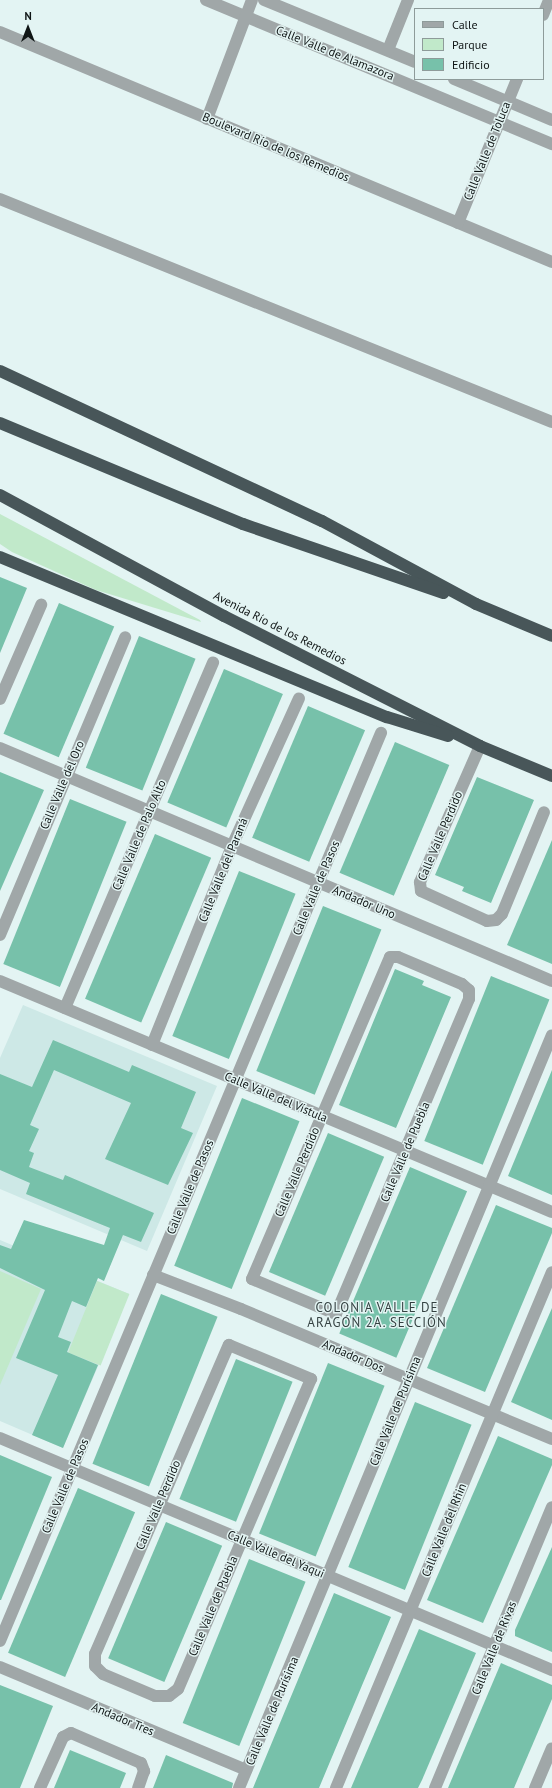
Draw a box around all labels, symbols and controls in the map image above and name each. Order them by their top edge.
north arrow [8,8,48,48]
legend [414,8,544,80]
text: N [24,9,32,23]
text: Calle [452,17,478,32]
street label: Calle Valle de Alamazora [273,23,397,83]
text: Parque [452,37,487,52]
text: Edificio [452,57,490,72]
street label: Calle Valle de Toluca [460,99,514,203]
street label: Boulevard Río de los Remedios [200,109,352,185]
street label: Avenida Río de los Remedios [211,588,349,668]
street label: Calle Valle del Oro [37,738,87,832]
street label: Calle Valle de Palo Alto [109,777,169,893]
street label: Calle Valle Perdido [415,789,465,883]
street label: Calle Valle del Paraná [195,816,251,924]
street label: Calle Valle de Pasos [289,838,343,938]
street label: Andador Uno [330,882,398,922]
street label: Calle Valle del Vístula [222,1069,330,1125]
street label: Calle Valle de Puebla [377,1100,433,1204]
street label: Calle Valle Perdido [272,1125,322,1219]
street label: Calle Valle de Pasos [163,1137,217,1237]
district label: COLONIA VALLE DE ARAGÓN 2A. SECCIÓN [307,1301,447,1332]
street label: Andador Dos [320,1337,386,1375]
street label: Calle Valle de Purísima [366,1354,424,1468]
street label: Calle Valle de Pasos [38,1436,92,1536]
street label: Calle Valle Perdido [133,1458,183,1552]
street label: Calle Valle del Rhin [419,1481,469,1579]
street label: Calle Valle del Yaqui [225,1527,327,1581]
street label: Calle Valle de Puebla [185,1554,241,1658]
street label: Calle Valle de Rivas [469,1599,519,1697]
street label: Calle Valle de Purísima [242,1654,302,1768]
street label: Andador Tres [89,1699,157,1739]

